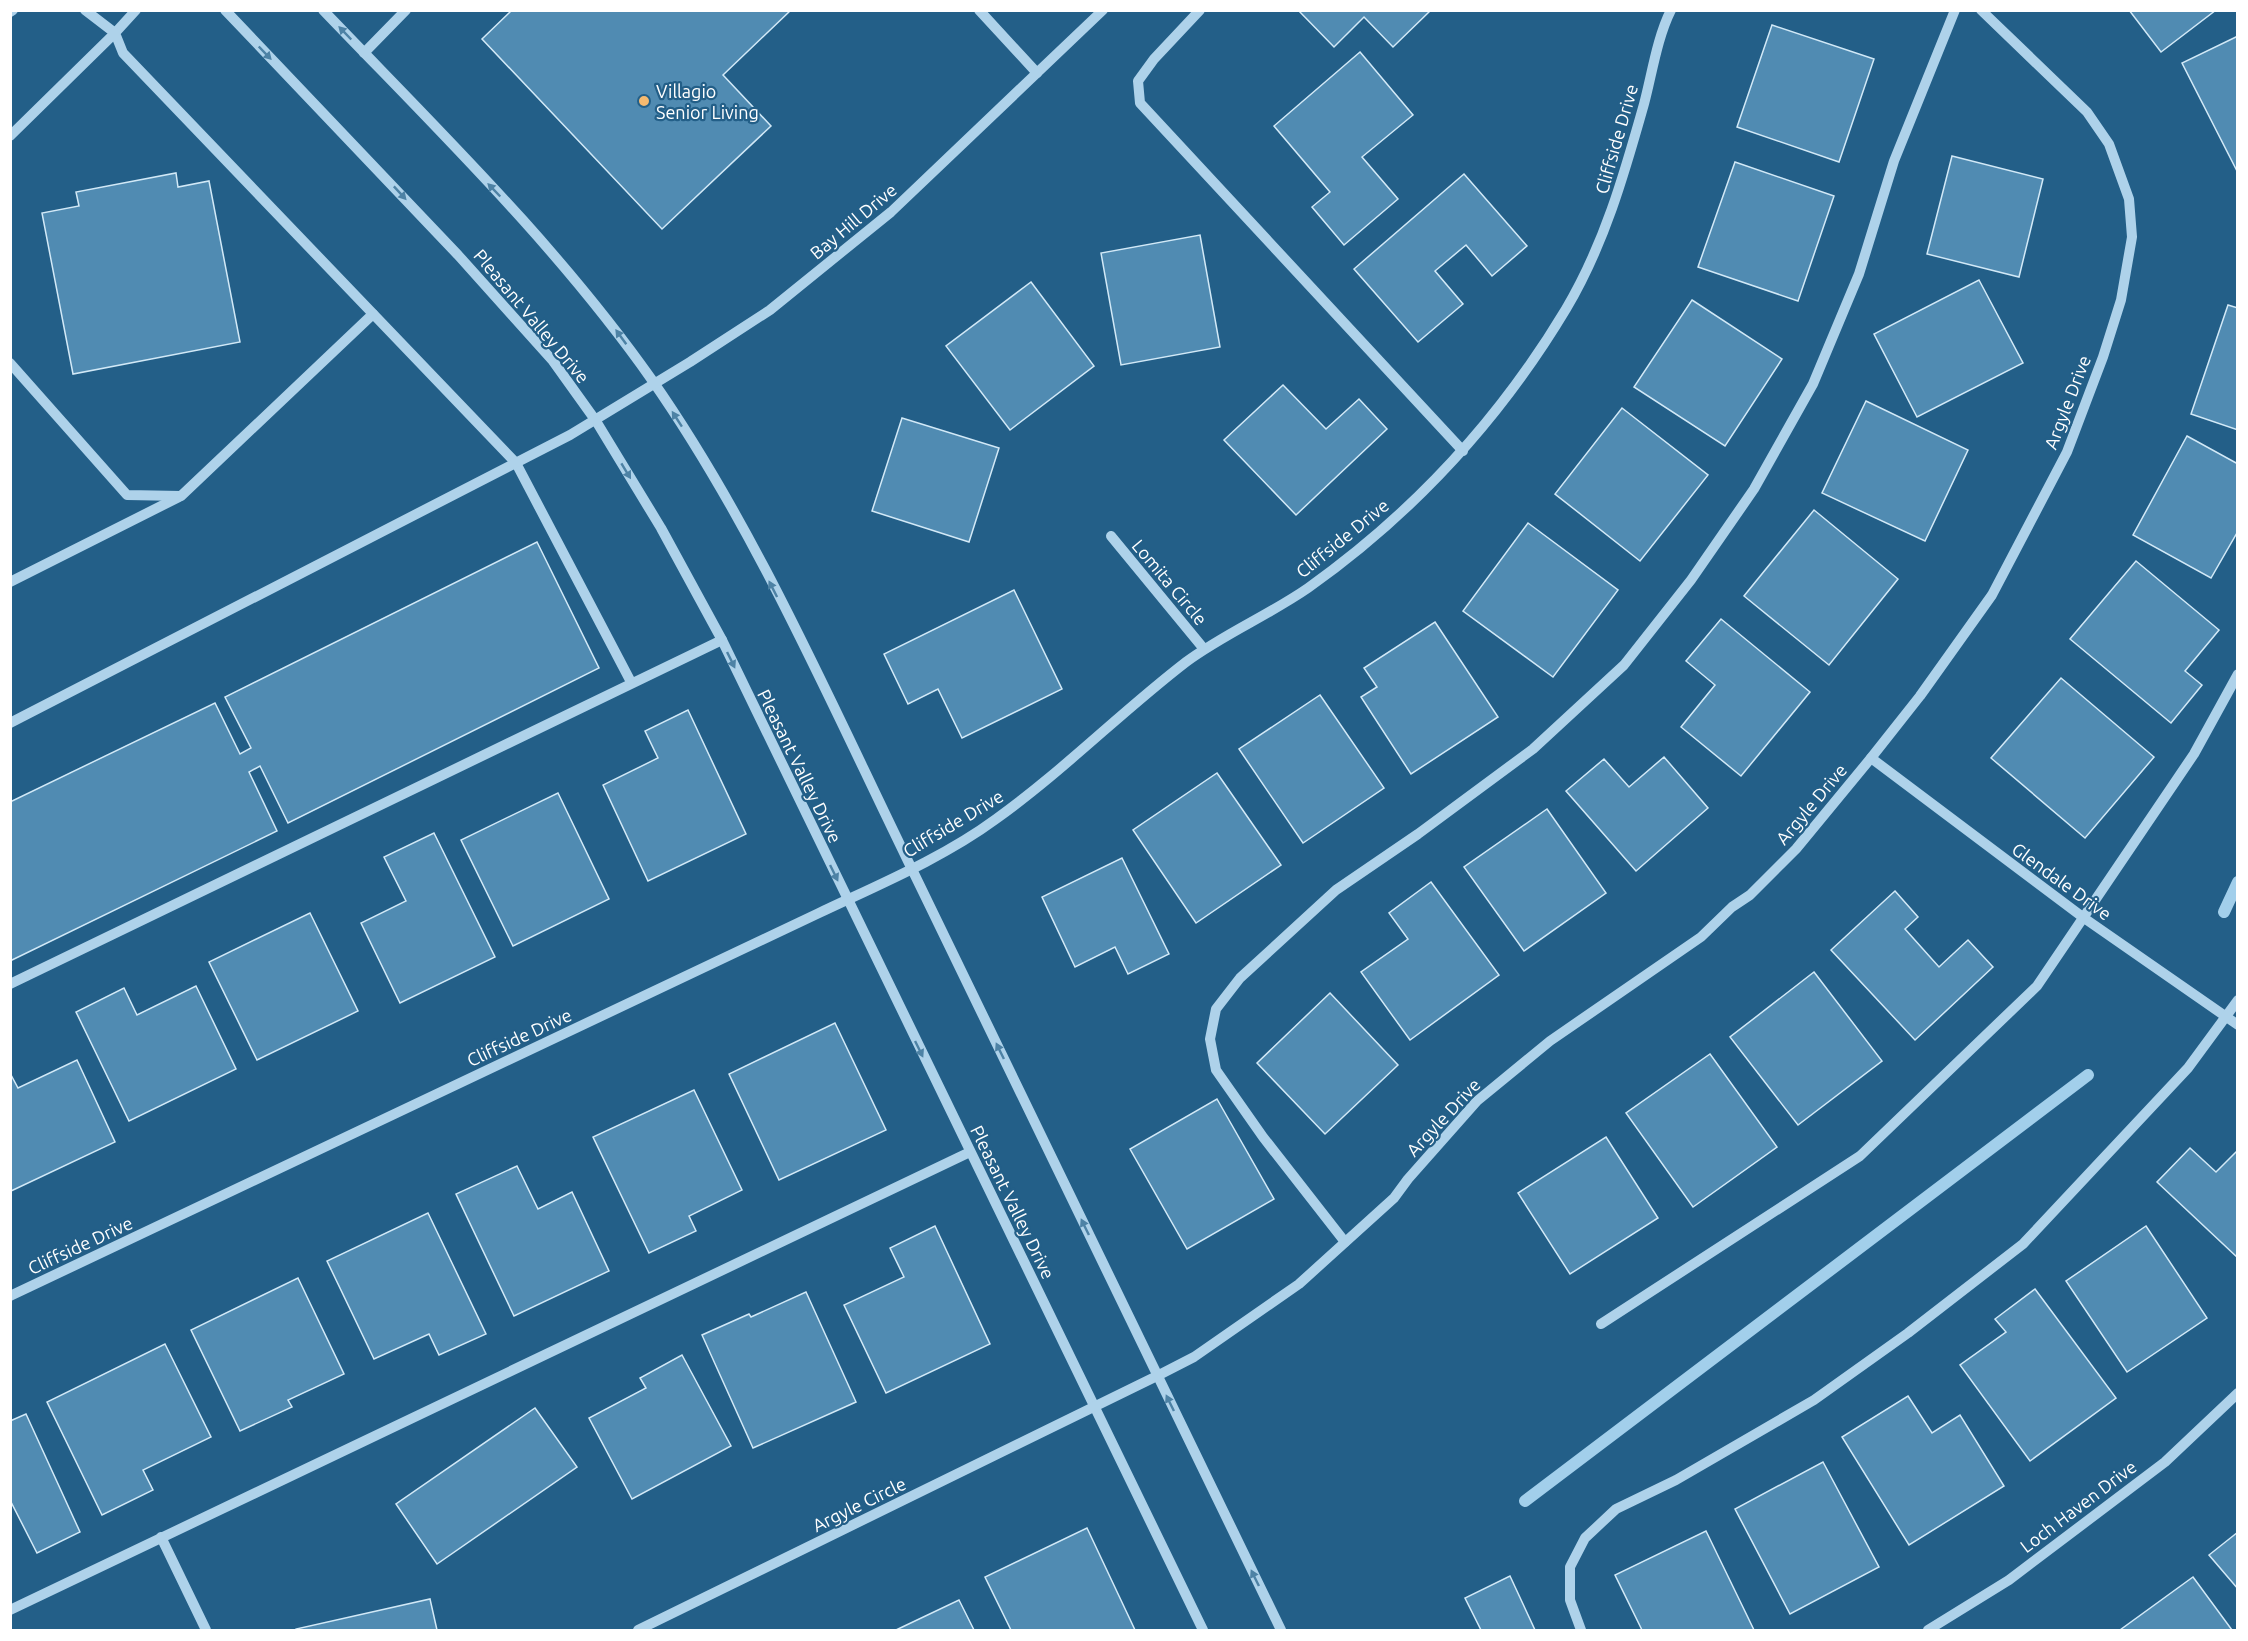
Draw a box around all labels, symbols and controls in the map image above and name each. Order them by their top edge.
one-way arrow [338,26,352,41]
one-way arrow [258,45,272,59]
place label: Villagio Senior Living [656,81,759,122]
street label: Cliffside Drive [1591,82,1641,196]
marker: Villagio Senior Living [637,94,651,108]
street label: Bay Hill Drive [806,179,900,263]
one-way arrow [487,182,501,197]
one-way arrow [393,186,407,200]
street label: Pleasant Valley Drive [470,245,594,387]
one-way arrow [615,330,627,346]
street label: Argyle Drive [2040,352,2094,452]
one-way arrow [672,411,683,427]
one-way arrow [621,463,632,479]
street label: Cliffside Drive [1292,495,1392,581]
street label: Lomita Circle [1129,535,1211,629]
one-way arrow [769,580,778,597]
one-way arrow [727,651,736,668]
street label: Pleasant Valley Drive [754,686,846,846]
street label: Argyle Drive [1772,760,1850,848]
street label: Cliffside Drive [899,785,1007,861]
street label: Glendale Drive [2008,838,2116,924]
one-way arrow [830,865,839,882]
street label: Cliffside Drive [463,1004,575,1070]
one-way arrow [915,1040,924,1057]
one-way arrow [995,1043,1005,1060]
street label: Argyle Drive [1402,1074,1484,1160]
street label: Pleasant Valley Drive [967,1122,1059,1282]
street label: Cliffside Drive [24,1212,136,1278]
one-way arrow [1080,1219,1089,1236]
one-way arrow [1165,1394,1174,1411]
street label: Loch Haven Drive [2016,1456,2140,1556]
street label: Argyle Circle [809,1473,909,1535]
one-way arrow [1251,1569,1260,1586]

